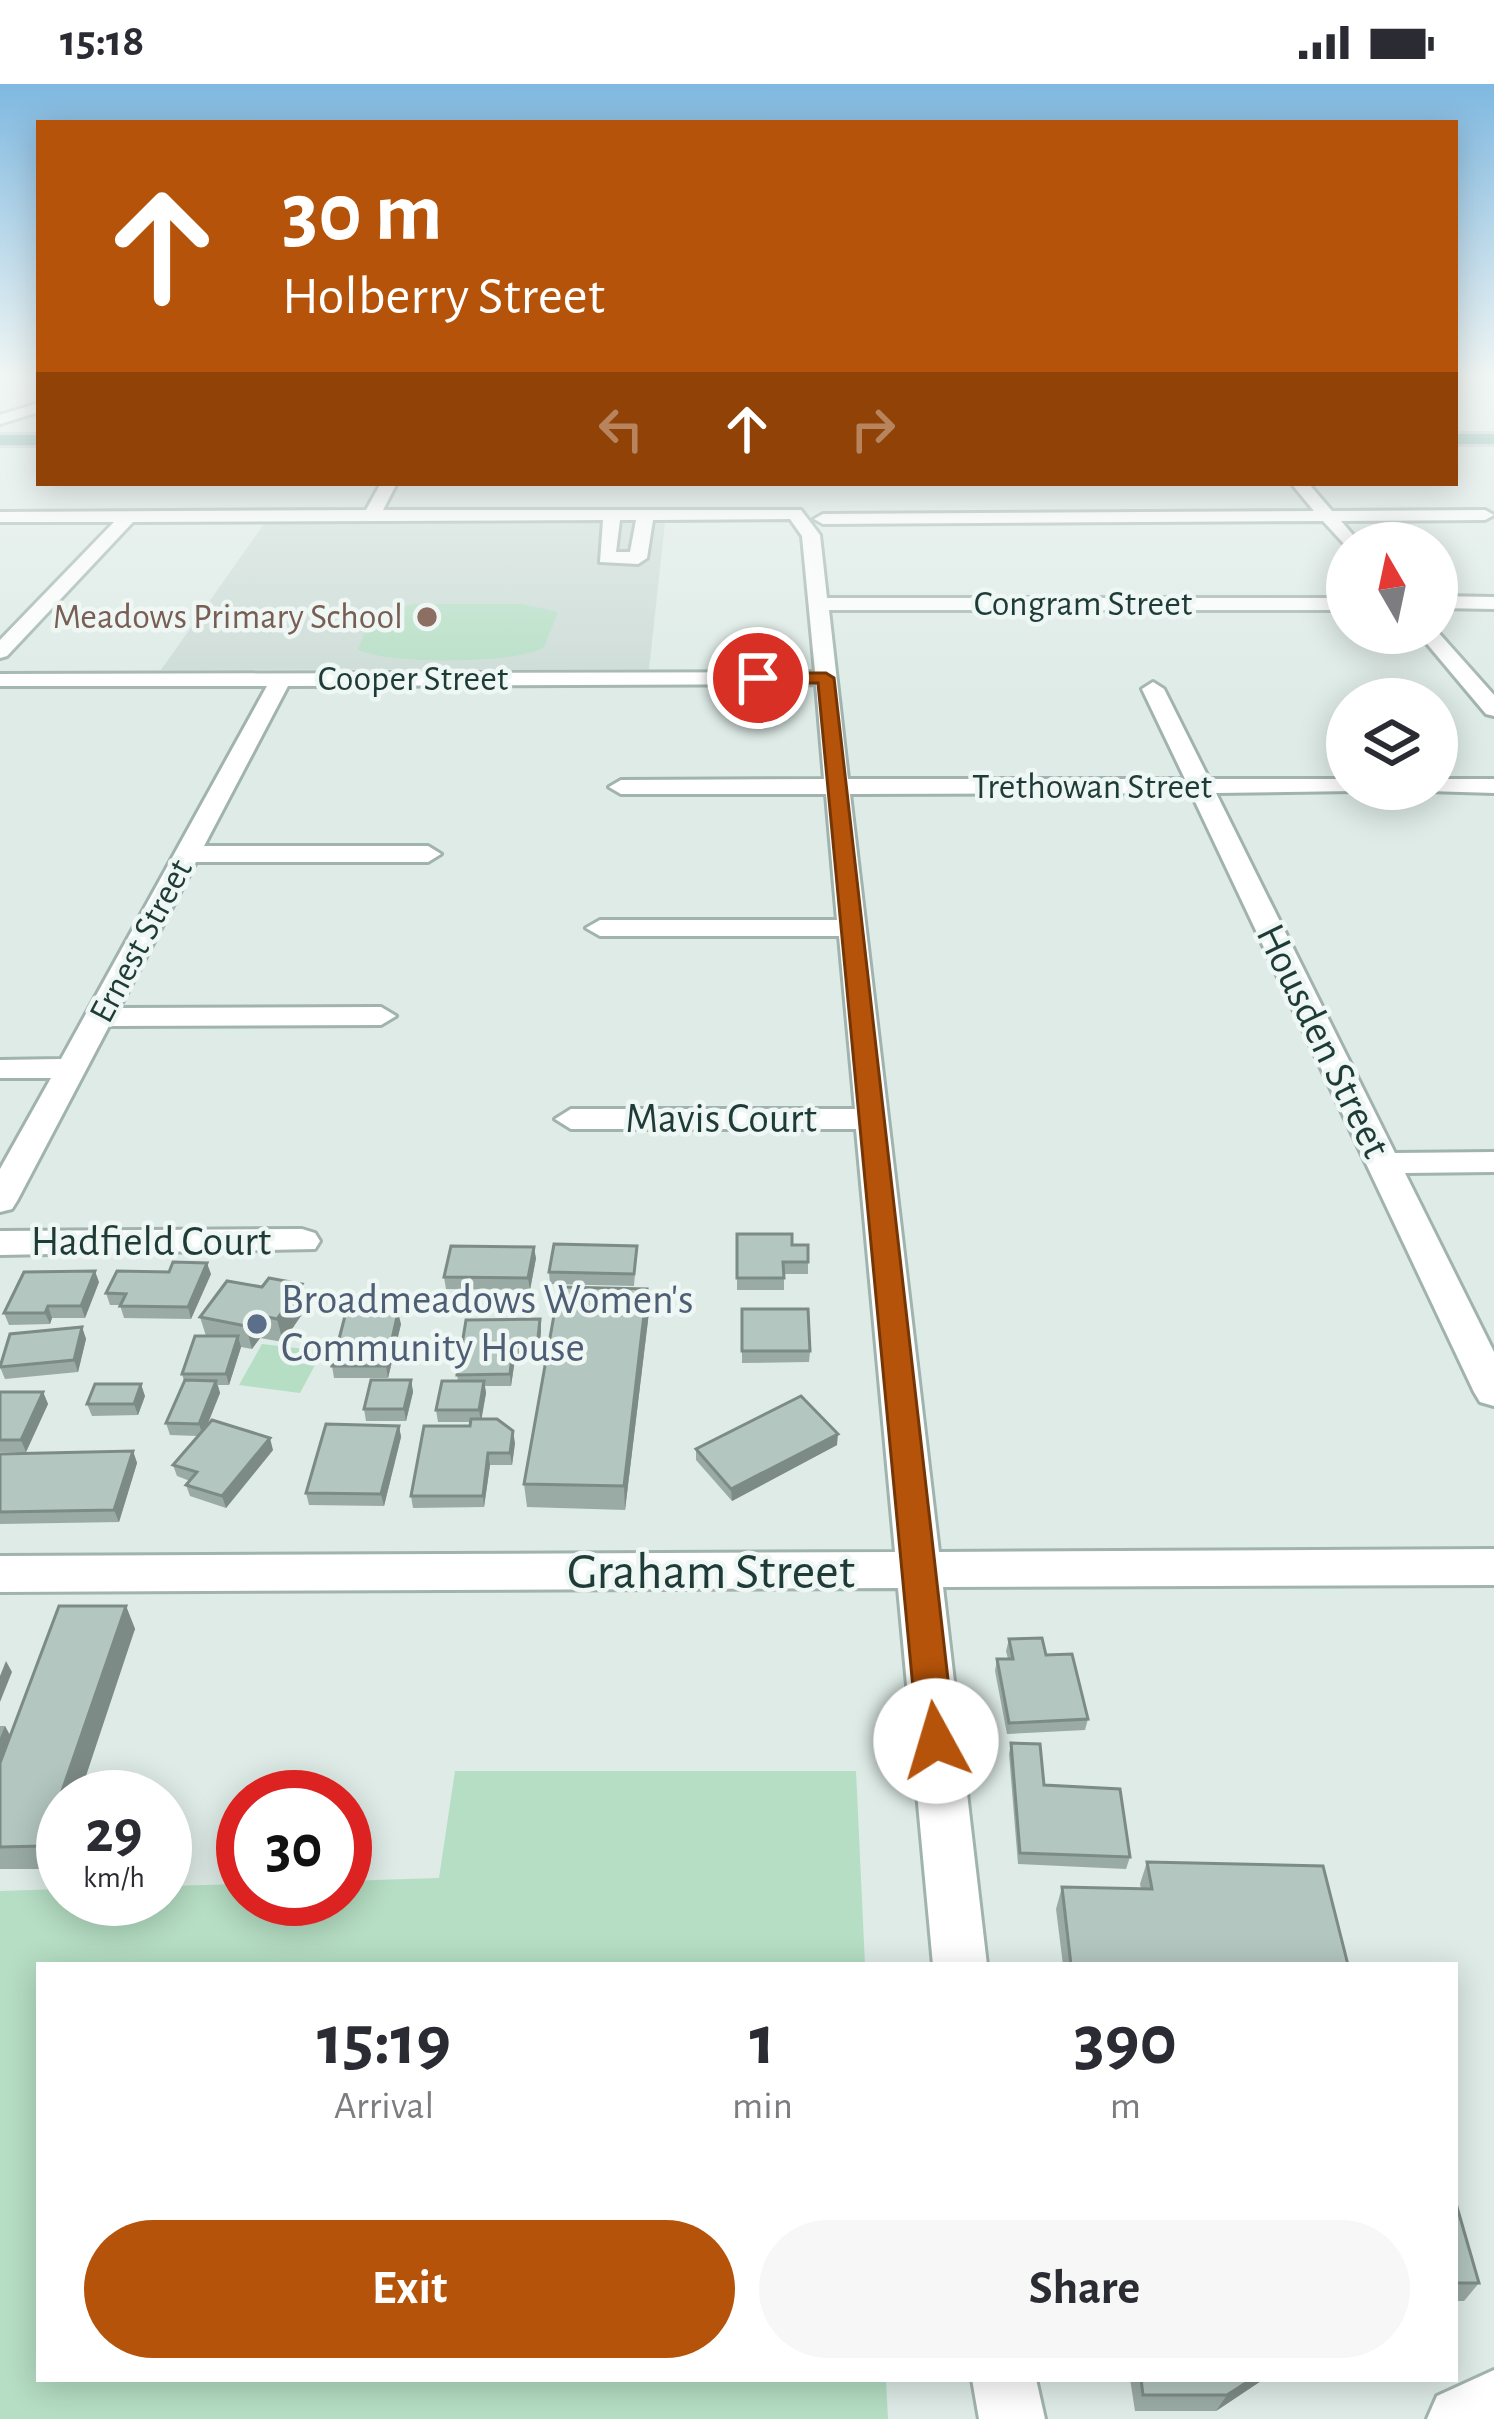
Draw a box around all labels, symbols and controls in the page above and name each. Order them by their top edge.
text: 15:18 [60,19,144,64]
icon: ahead [84,168,240,324]
text: 30 m [282,172,442,256]
text: Holberry Street [282,270,605,324]
icon: left [588,396,654,462]
icon: ahead [714,396,780,462]
icon: right [840,396,906,462]
north arrow [1326,522,1458,654]
map controls [1326,522,1458,810]
street label: Congram Street [974,586,1193,622]
place label: Meadows Primary School [53,599,403,635]
marker: Meadows Primary School [414,604,440,630]
pin [707,627,809,729]
icon: arrive [725,645,791,711]
street label: Cooper Street [318,661,509,697]
button: layers [1326,678,1458,810]
street label: Trethowan Street [972,769,1213,805]
street label: Ernest Street [83,853,199,1029]
street label: Housden Street [1248,918,1398,1164]
street label: Mavis Court [625,1098,817,1140]
street label: Hadfield Court [31,1221,271,1263]
place label: Broadmeadows Women's Community House [281,1279,694,1369]
marker: Broadmeadows Women's Community House [244,1311,270,1337]
street label: Graham Street [567,1547,855,1598]
position arrow [873,1678,999,1804]
speed limit sign: 30 [216,1770,372,1926]
text: 29 [85,1803,143,1863]
text: km/h [83,1863,145,1893]
text: 15:19 [317,2005,451,2077]
text: 1 [749,2005,775,2077]
text: 390 [1074,2005,1177,2077]
text: Arrival [334,2087,434,2126]
text: min [732,2087,793,2126]
text: m [1110,2087,1141,2126]
button: Exit [84,2220,735,2358]
button: Share [759,2220,1410,2358]

